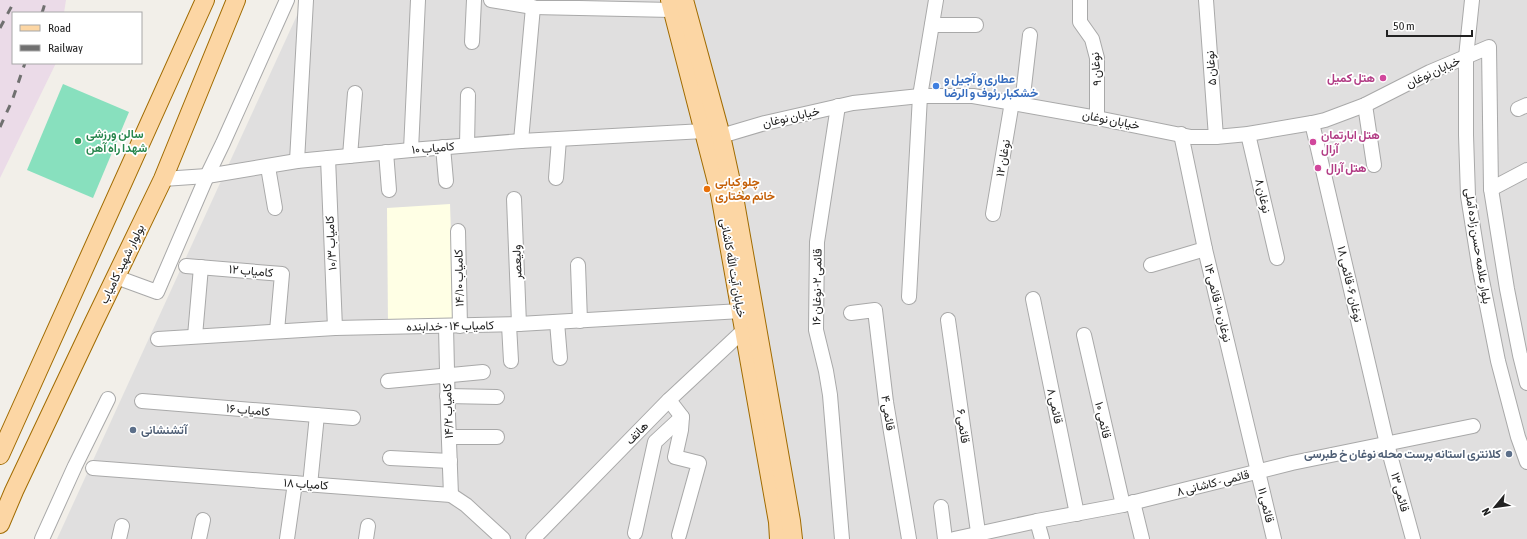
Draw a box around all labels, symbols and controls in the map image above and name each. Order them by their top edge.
legend [12,12,142,64]
scale bar [1387,12,1472,38]
text: 50 m [1393,19,1415,33]
text: Road [48,21,71,35]
text: Railway [48,41,83,55]
street label: نوغان ۵ [1203,50,1220,86]
street label: نوغان ۹ [1088,52,1105,86]
street label: خیابان نوغان [1404,53,1463,92]
place label: هتل کمیل [1327,71,1375,85]
place label: عطاری و آجیل و خشکبار رئوف و الرضا [944,72,1038,101]
marker: هتل کمیل [1378,73,1388,83]
marker: عطاری و آجیل و خشکبار رئوف و الرضا [931,81,941,91]
street label: خیابان نوغان [761,104,821,131]
street label: خیابان نوغان [1081,108,1141,133]
place label: سالن ورزشی شهدا راه آهن [86,127,148,156]
place label: هتل ابارتمان آرال [1321,128,1380,157]
marker: سالن ورزشی شهدا راه آهن [73,136,83,146]
marker: هتل ابارتمان آرال [1308,137,1318,147]
street label: نوغان ۱۲ [993,138,1014,178]
street label: کامیاب ۱۰ [411,139,455,157]
place label: هتل آرال [1326,161,1367,176]
marker: هتل آرال [1313,163,1323,173]
place label: چلو کبابی خانم مختاری [715,175,775,204]
street label: نوغان ۸ [1251,177,1274,215]
marker: چلو کبابی خانم مختاری [702,184,712,194]
street label: بلوار علامه حسن زاده آملی [1461,187,1494,305]
street label: کامیاب ۱۰/۳ [323,215,339,271]
street label: خیابان آیت الله کاشانی [716,217,749,319]
street label: بولوار شهید کامیاب [97,222,148,307]
street label: ولیعصر [509,244,526,281]
street label: نوغان ۶- قائمی ۱۸ [1333,245,1366,324]
street label: قائمی ۲- نوغان ۱۶ [809,248,826,326]
street label: کامیاب ۱۴/۱۰ [452,249,466,307]
street label: کامیاب ۱۲ [228,262,274,280]
street label: نوغان ۱۰- قائمی ۱۴ [1201,262,1234,344]
street label: کامیاب ۱۴ - خدابنده [406,318,494,334]
street label: کامیاب ۱۴/۲ [440,383,456,439]
street label: قائمی ۸ [1043,387,1066,425]
street label: قائمی ۴ [877,394,898,432]
street label: قائمی ۱۰ [1091,400,1114,440]
street label: کامیاب ۱۶ [226,401,270,419]
street label: قائمی ۶ [953,408,972,444]
street label: هاتف [623,419,651,447]
place label: آتشنشانی [141,423,188,437]
marker: آتشنشانی [128,425,138,435]
place label: کلانتری استانه پرست محله نوغان خ طبرسی [1304,447,1502,462]
marker: کلانتری استانه پرست محله نوغان خ طبرسی [1504,449,1514,459]
street label: قائمی - کاشانی ۸ [1175,467,1251,500]
street label: قائمی ۱۳ [1387,471,1412,513]
street label: کامیاب ۱۸ [283,475,329,493]
street label: قائمی ۱۱ [1254,486,1277,524]
north arrow [1475,487,1515,527]
text: N [1479,506,1493,518]

